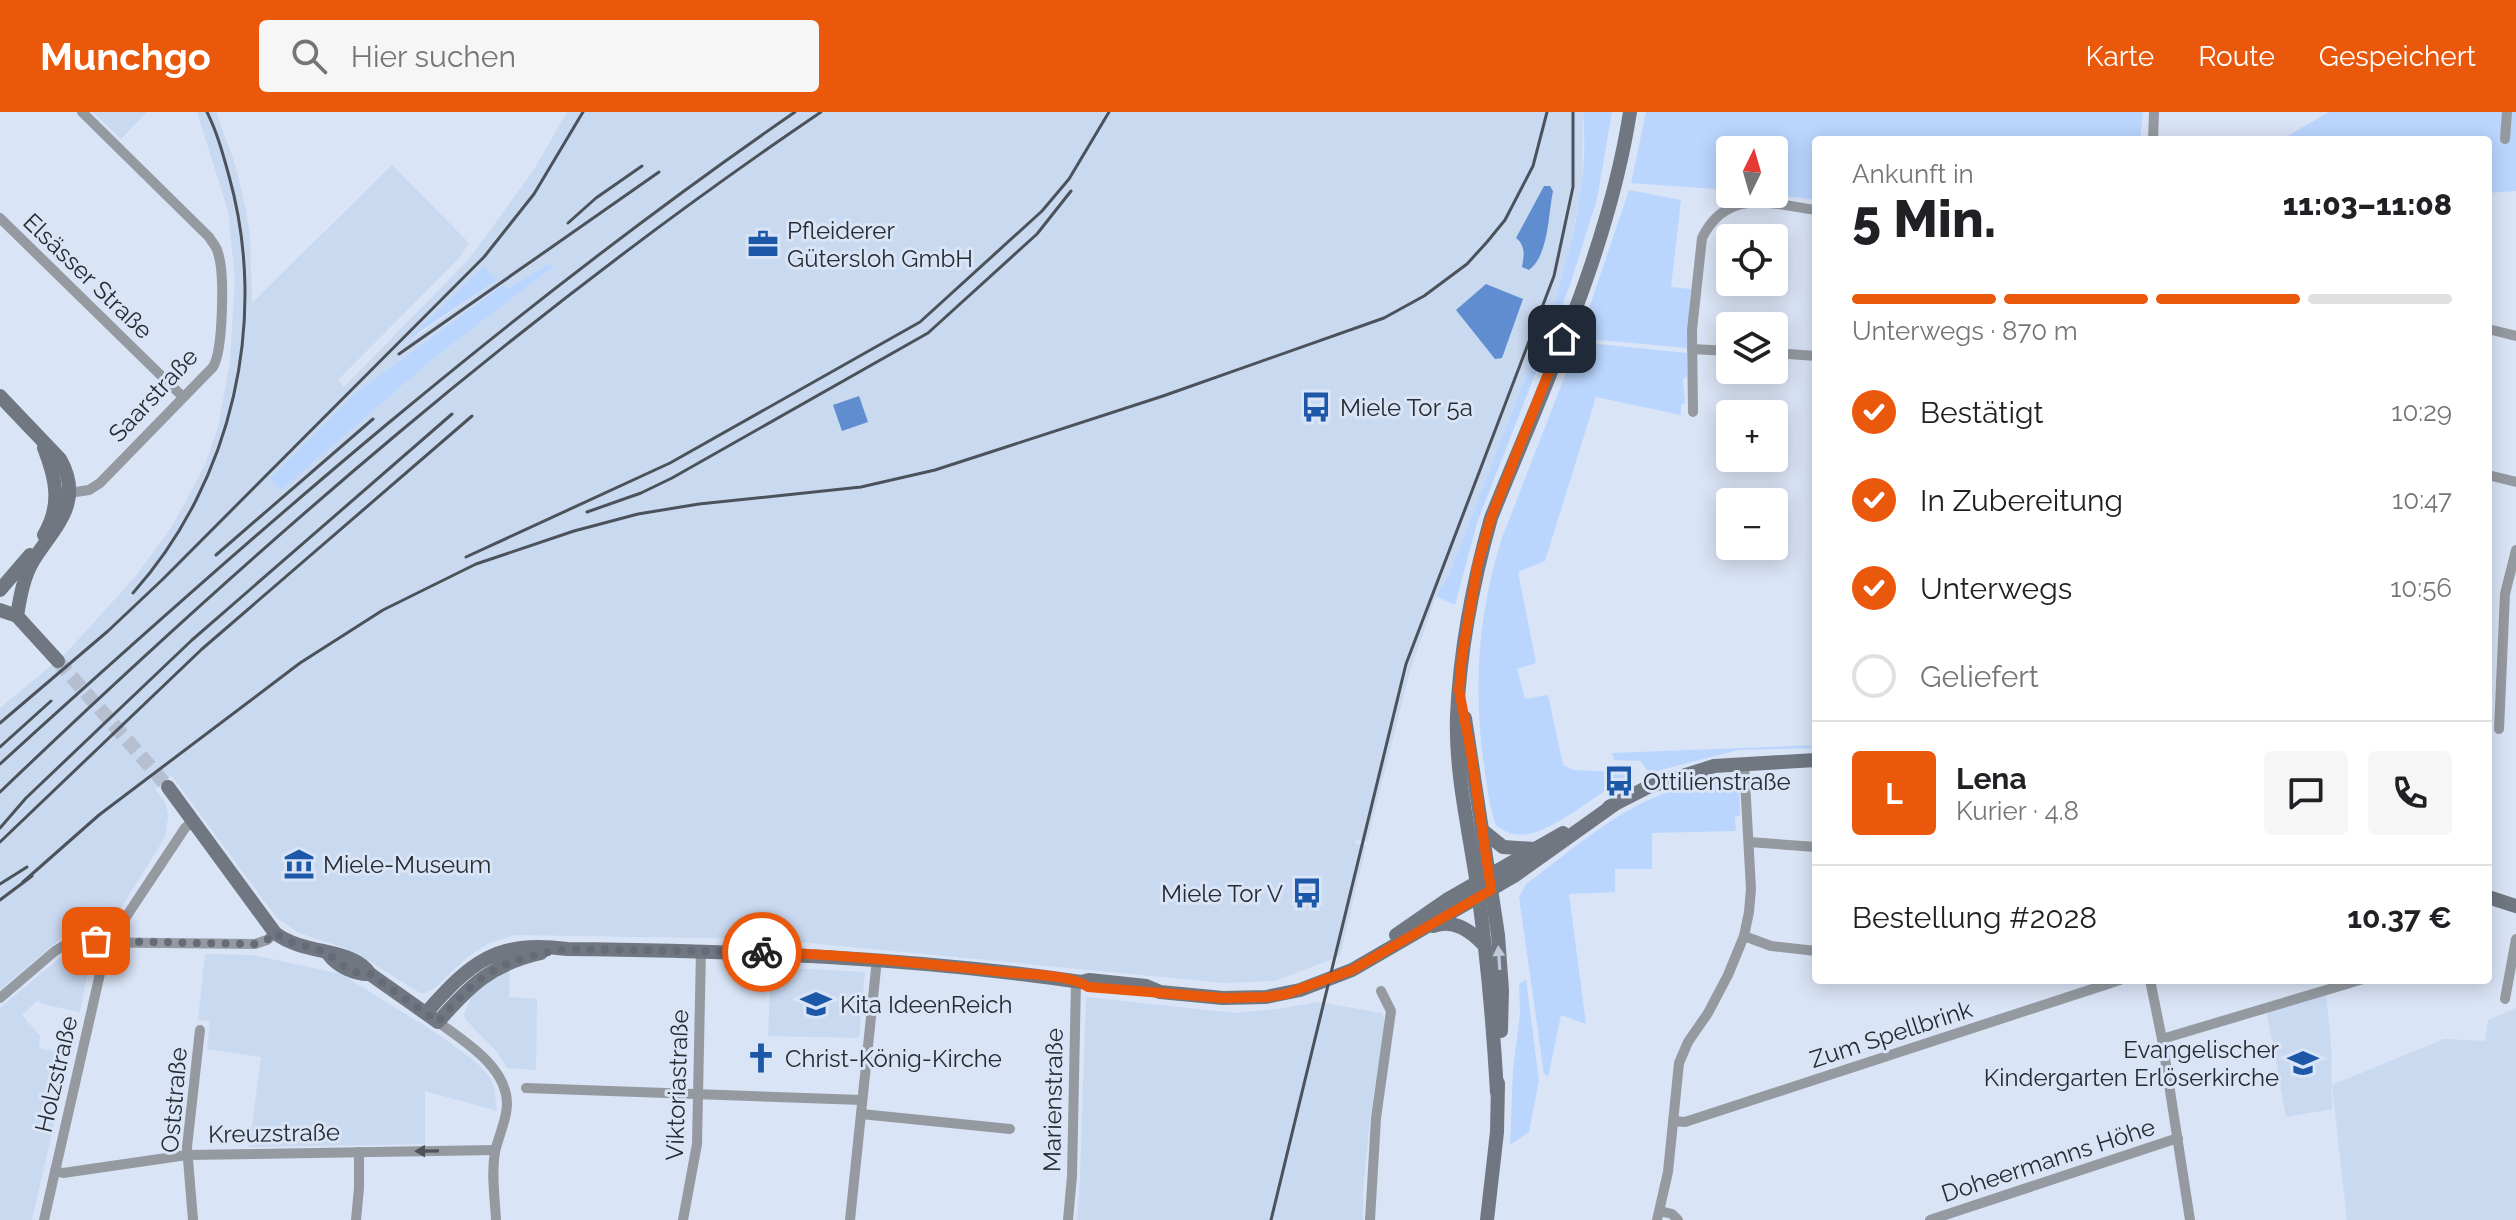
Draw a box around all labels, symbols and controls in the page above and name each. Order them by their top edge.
search box [259,20,819,92]
text: Munchgo [40,34,211,79]
icon: search [287,34,331,78]
text: Hier suchen [351,39,516,74]
text: Karte [2085,40,2154,73]
text: Route [2198,40,2275,73]
text: Gespeichert [2319,40,2476,73]
north arrow [1716,136,1788,208]
map controls [1716,136,1788,560]
text: Ankunft in [1852,159,1974,189]
text: 11:03–11:08 [2283,187,2452,222]
text: 5 Min. [1852,188,1996,249]
street label: Elsässer Straße [17,207,159,345]
place label: Pfleiderer Gütersloh GmbH [787,216,973,273]
button: locate [1716,224,1788,296]
office icon: Pfleiderer Gütersloh GmbH [746,227,780,261]
pin [1528,305,1596,373]
button: layers [1716,312,1788,384]
text: Unterwegs · 870 m [1852,316,2078,346]
icon: home [1540,317,1584,361]
street label: Saarstraße [102,342,204,448]
bus stop icon: Miele Tor 5a [1299,390,1333,424]
icon: check [1852,390,1896,434]
place label: Miele Tor 5a [1340,393,1473,422]
text: Bestätigt [1920,395,2044,430]
text: 10:29 [2391,397,2452,427]
button: + [1716,400,1788,472]
icon: check [1852,478,1896,522]
text: In Zubereitung [1920,483,2123,518]
text: 10:47 [2392,485,2452,515]
button: − [1716,488,1788,560]
icon: check [1852,566,1896,610]
text: Unterwegs [1920,571,2072,606]
text: 10:56 [2390,573,2452,603]
text: Geliefert [1920,659,2039,694]
button: chat [2264,751,2348,835]
button: phone [2368,751,2452,835]
text: Lena [1956,761,2027,796]
bus stop icon: Ottilienstraße [1602,764,1636,798]
place label: Ottilienstraße [1643,767,1791,796]
text: L [1885,776,1903,811]
text: Kurier · 4.8 [1956,796,2079,826]
museum icon: Miele-Museum [282,847,316,881]
place label: Miele-Museum [323,850,491,879]
bus stop icon: Miele Tor V [1290,876,1324,910]
place label: Miele Tor V [1161,879,1283,908]
text: Bestellung #2028 [1852,900,2097,935]
text: 10.37 € [2347,900,2452,935]
pin [62,907,130,975]
courier [722,912,802,992]
icon: bag [74,919,118,963]
icon: bike [740,930,784,974]
one-way arrow [1492,945,1505,970]
school or university icon: Kita IdeenReich [799,987,833,1021]
place label: Kita IdeenReich [840,990,1013,1019]
street label: Zum Spellbrink [1806,994,1976,1074]
street label: Viktoriastraße [660,1009,694,1161]
street label: Holzstraße [29,1013,83,1135]
street label: Marienstraße [1037,1028,1069,1172]
place label: Evangelischer Kindergarten Erlöserkirche [1984,1035,2280,1092]
church icon: Christ-König-Kirche [744,1041,778,1075]
place label: Christ-König-Kirche [785,1044,1002,1073]
street label: Oststraße [155,1046,193,1154]
school or university icon: Evangelischer Kindergarten Erlöserkirche [2286,1046,2320,1080]
street label: Doheermanns Höhe [1938,1112,2158,1208]
street label: Kreuzstraße [208,1117,340,1149]
one-way arrow [414,1145,439,1157]

